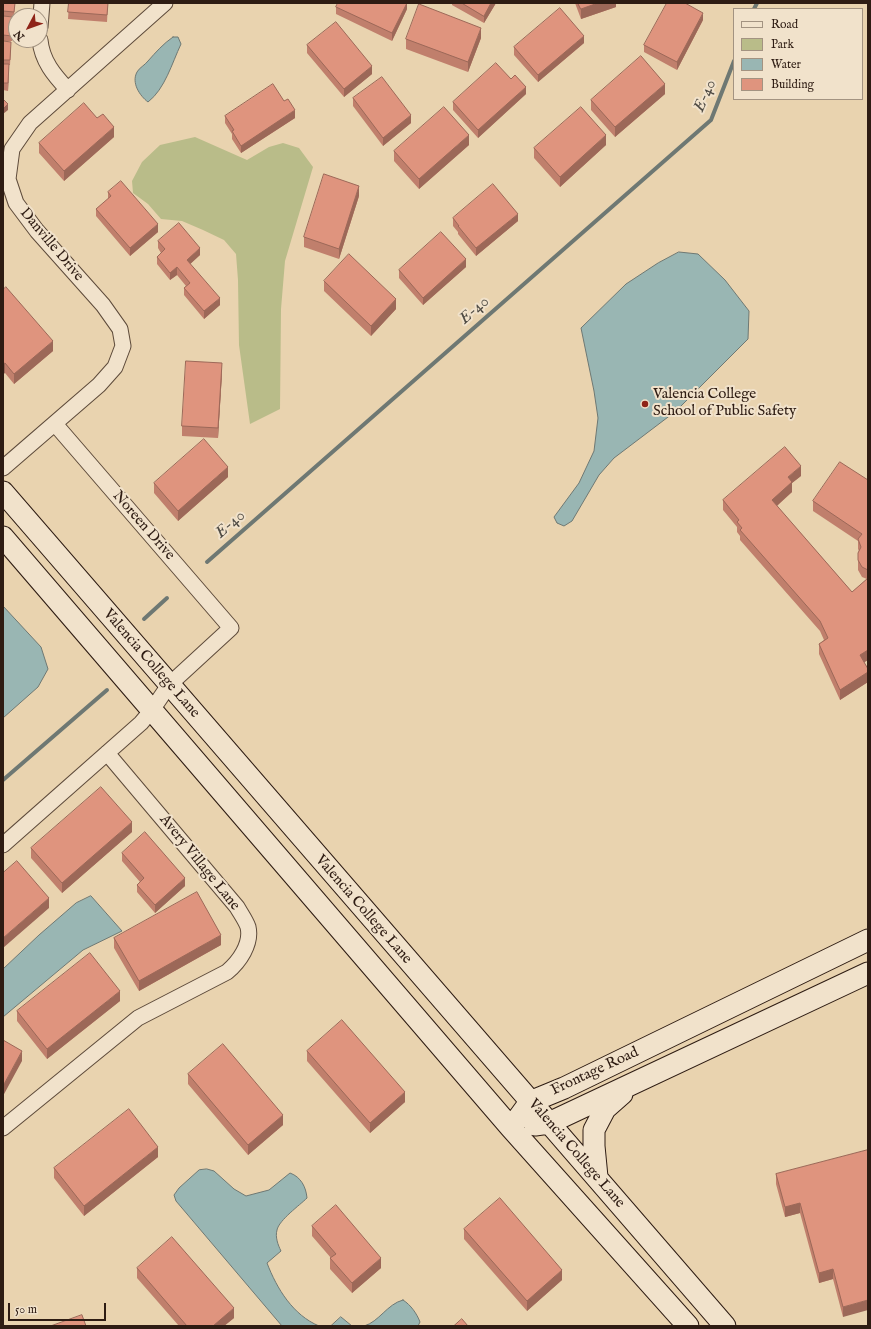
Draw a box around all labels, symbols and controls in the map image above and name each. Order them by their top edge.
north arrow [8,8,48,48]
legend [733,8,863,100]
text: Road [771,17,798,32]
text: N [11,27,28,43]
text: Park [771,37,794,52]
text: Water [771,57,801,72]
water label: E-40 [690,77,722,115]
text: Building [771,77,814,92]
street label: Danville Drive [15,205,87,285]
water label: E-40 [456,293,494,329]
place label: Valencia College School of Public Safety [653,386,796,421]
marker: Valencia College School of Public Safety [640,399,650,409]
street label: Noreen Drive [108,488,178,564]
water label: E-40 [212,507,250,543]
street label: Valencia College Lane [99,606,203,722]
street label: Avery Village Lane [155,811,243,915]
street label: Valencia College Lane [311,852,415,968]
street label: Frontage Road [548,1044,642,1100]
street label: Valencia College Lane [524,1096,628,1212]
scale bar [10,1295,108,1321]
text: 50 m [15,1302,37,1317]

